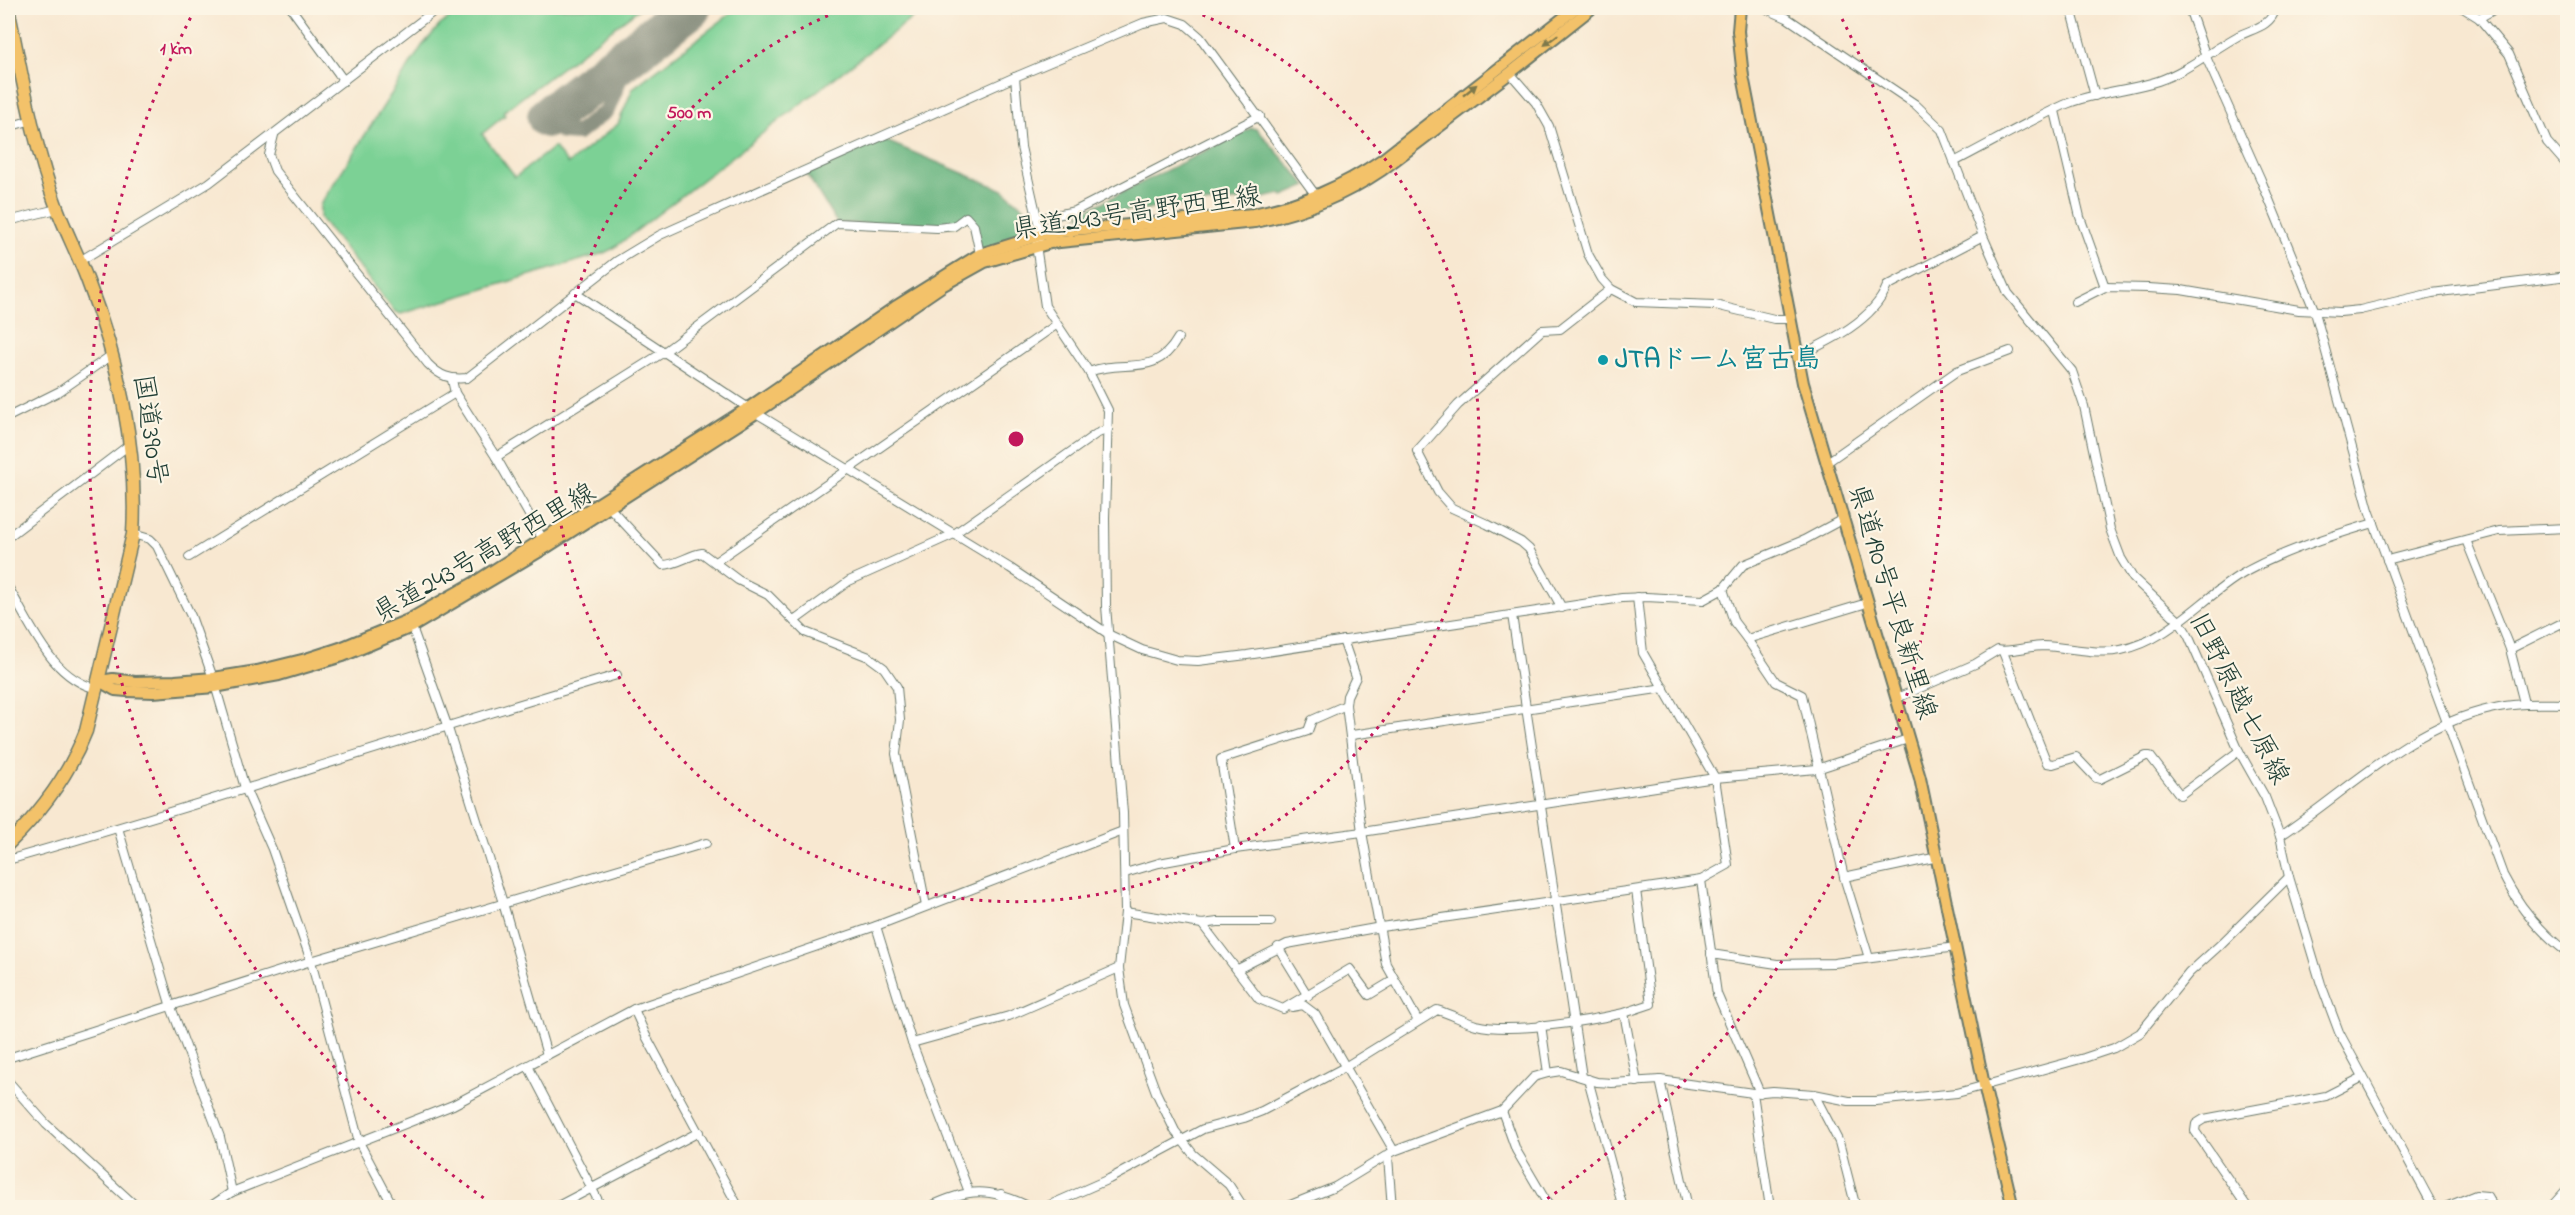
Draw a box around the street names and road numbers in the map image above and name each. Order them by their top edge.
street label: 県道243号高野西里線 [1010,177,1264,251]
street label: 国道390号 [122,372,176,488]
street label: 県道243号高野西里線 [366,474,604,634]
street label: 県道190号平良新里線 [1837,479,1945,725]
street label: 旧野原越七原線 [2178,606,2298,792]

